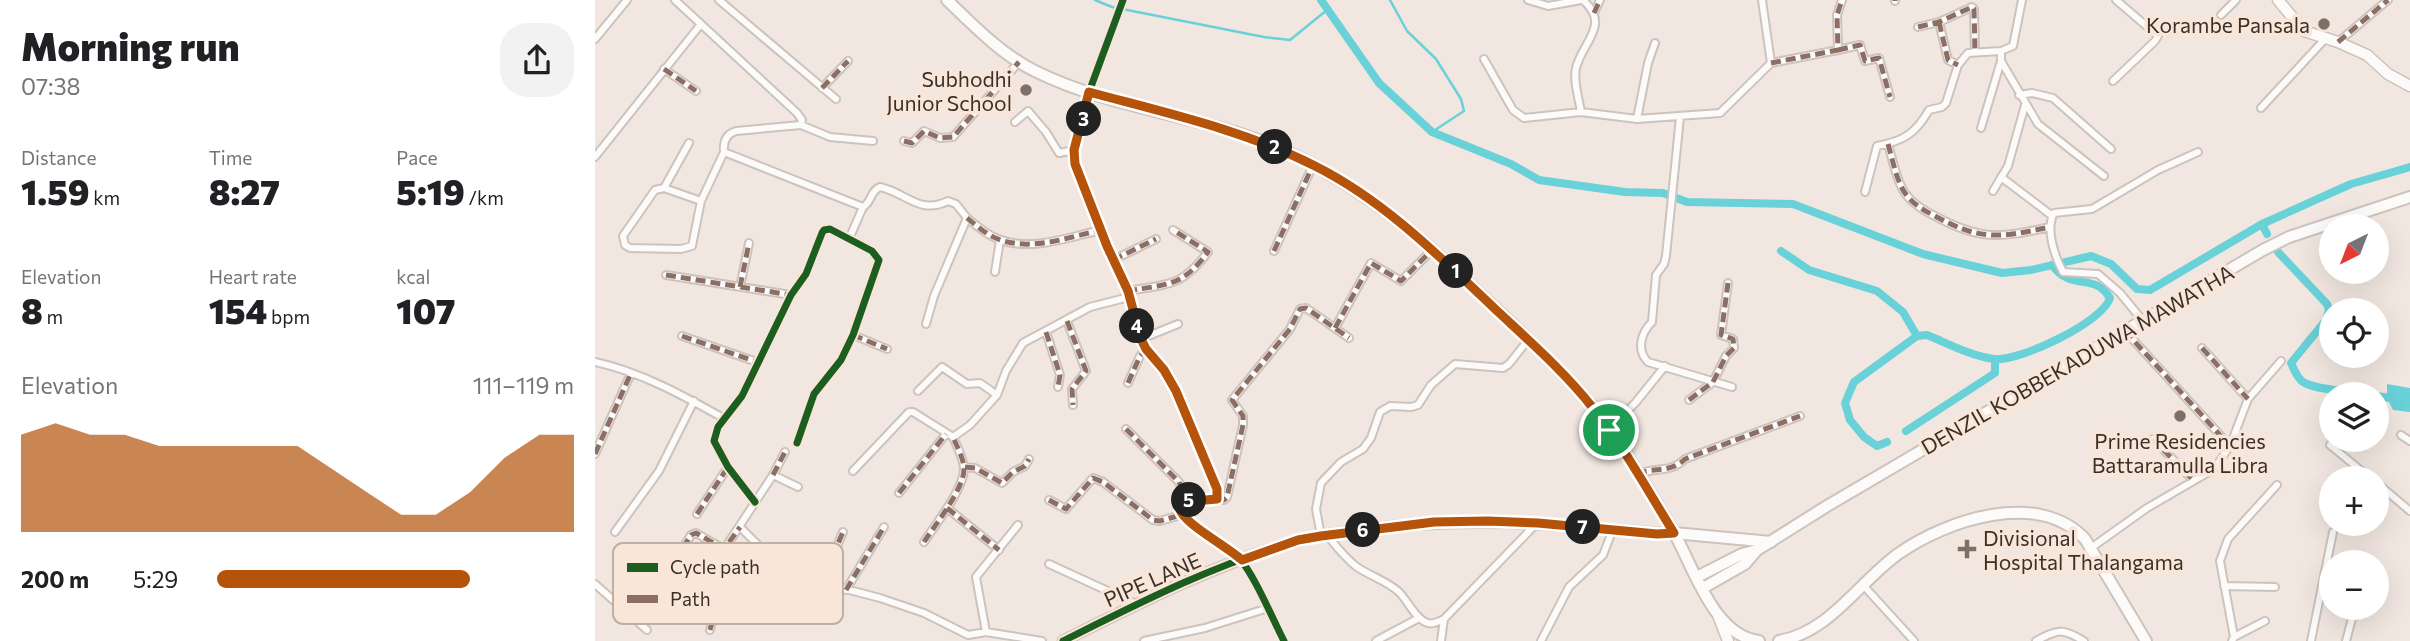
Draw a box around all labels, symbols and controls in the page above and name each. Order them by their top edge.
place label: Korambe Pansala [2146,12,2310,37]
marker: Korambe Pansala [2316,16,2332,32]
text: Morning run [21,22,240,69]
button: share [500,23,574,97]
place label: Subhodhi Junior School [887,66,1012,115]
text: 07:38 [21,72,81,100]
marker: Subhodhi Junior School [1018,82,1034,98]
pin: 3 [1067,102,1101,136]
text: 3 [1078,107,1089,130]
pin: 2 [1257,130,1293,164]
text: 2 [1269,135,1280,158]
text: Distance [21,146,97,169]
text: Time [209,146,252,169]
text: Pace [396,146,438,169]
text: 1.59 [21,169,90,212]
text: 8:27 [209,169,280,212]
text: 5:19 [396,169,465,212]
text: km [90,186,120,209]
text: /km [465,186,504,209]
north arrow [2319,214,2389,284]
map controls [2319,214,2389,620]
pin: 1 [1439,254,1473,288]
text: 1 [1451,259,1460,282]
street label: DENZIL KOBBEKADUWA MAWATHA [1916,259,2238,459]
text: Elevation [21,265,101,288]
text: Heart rate [209,265,297,288]
text: kcal [396,265,430,288]
text: 8 [21,288,43,331]
text: 154 [209,288,267,331]
text: 107 [396,288,455,331]
button: locate [2319,298,2389,368]
text: m [43,305,63,328]
text: bpm [267,305,310,328]
pin: 4 [1119,308,1155,344]
text: 4 [1131,314,1142,337]
text: Elevation [21,371,118,399]
text: 111–119 m [473,371,574,399]
button: layers [2319,382,2389,452]
pin [1579,400,1639,460]
marker: Prime Residencies Battaramulla Libra [2172,408,2188,424]
icon: arrive [1590,411,1628,449]
place label: Prime Residencies Battaramulla Libra [2092,428,2268,477]
button: + [2319,466,2389,536]
pin: 5 [1171,482,1207,518]
text: 5 [1183,488,1194,511]
pin: 7 [1565,510,1601,544]
pin: 6 [1345,512,1381,548]
text: 7 [1577,515,1588,538]
text: 6 [1357,518,1368,541]
place label: Divisional Hospital Thalangama [1983,525,2184,574]
marker: Divisional Hospital Thalangama [1957,539,1977,559]
legend [613,543,843,624]
street label: PIPE LANE [1100,547,1204,611]
button: − [2319,550,2389,620]
text: Cycle path [670,555,760,578]
text: 200 m [21,565,89,593]
text: 5:29 [133,565,178,593]
text: Path [670,587,711,610]

